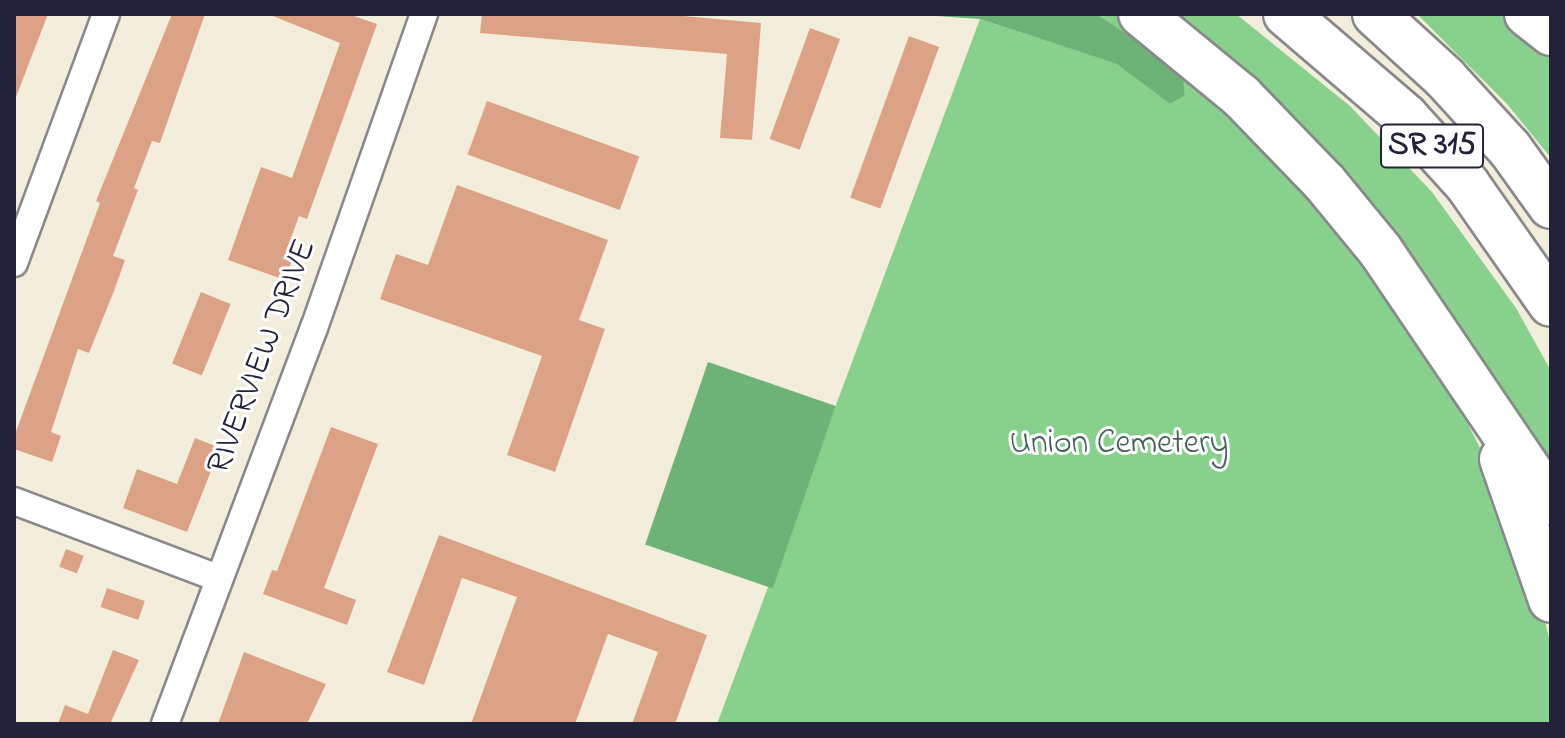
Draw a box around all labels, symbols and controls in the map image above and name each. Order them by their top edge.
road number: SR 315 [1380,118,1484,174]
street label: RIVERVIEW DRIVE [200,234,326,480]
park label: Union Cemetery [1010,425,1228,465]

